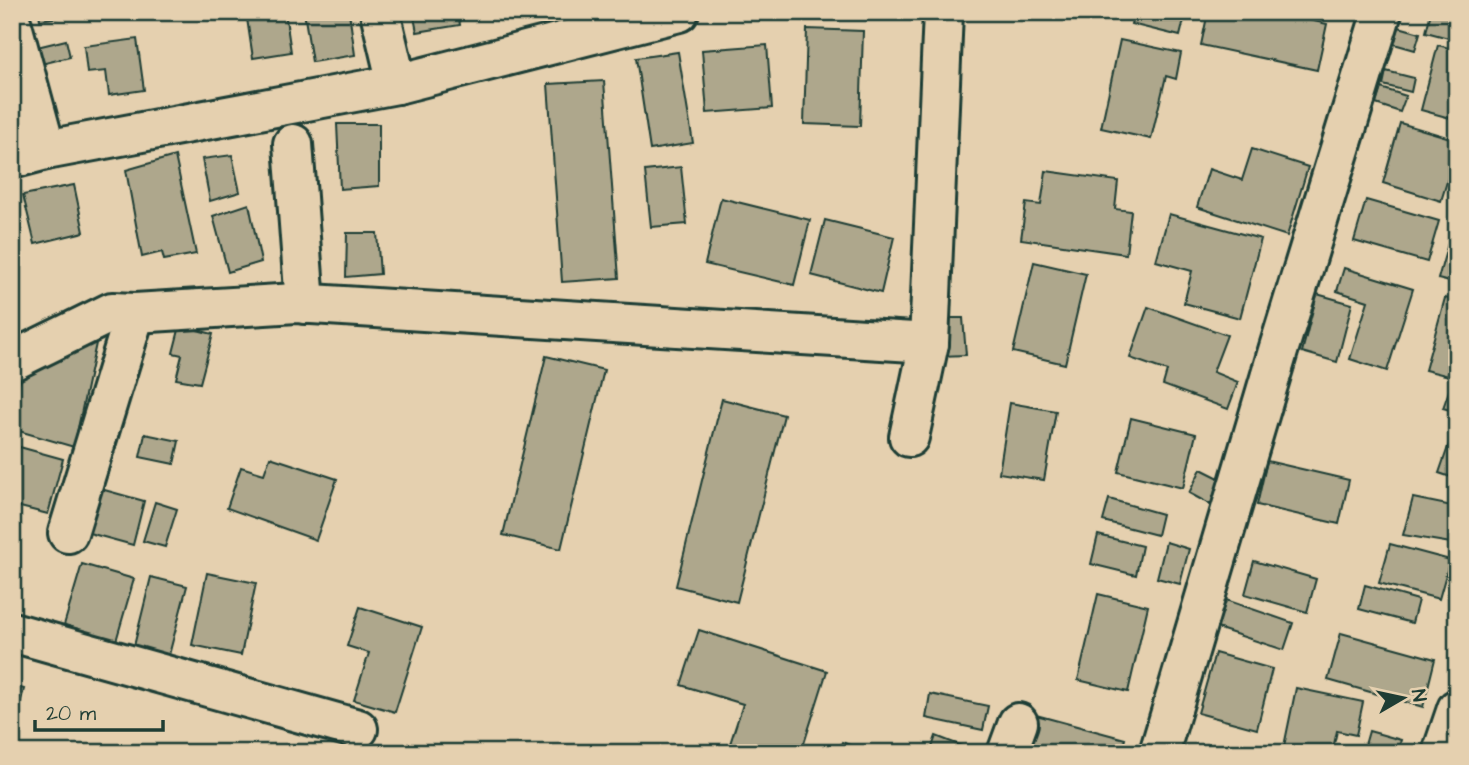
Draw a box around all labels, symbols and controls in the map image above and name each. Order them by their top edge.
north arrow [1368,664,1438,734]
scale bar [35,688,163,732]
text: N [1404,688,1433,704]
text: 20 m [46,699,97,728]

